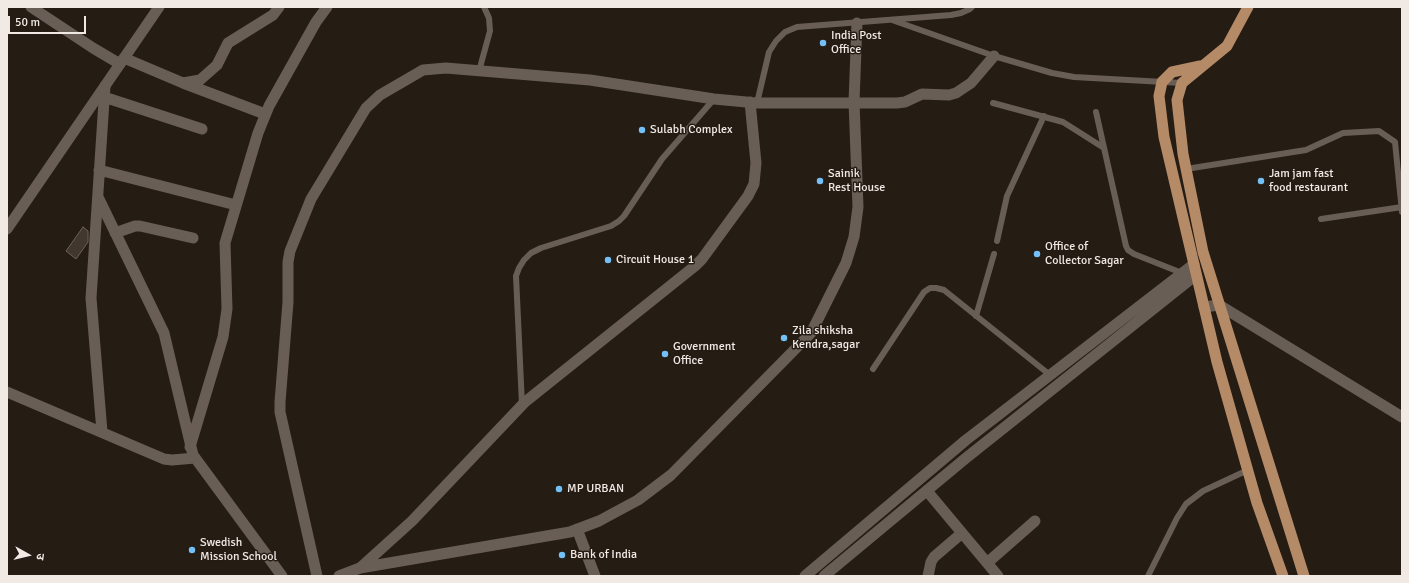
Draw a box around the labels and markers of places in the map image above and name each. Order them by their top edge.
place label: India Post Office [831,29,882,57]
marker: India Post Office [818,38,828,48]
place label: Sulabh Complex [650,123,733,137]
marker: Sulabh Complex [637,125,647,135]
place label: Sainik Rest House [828,167,885,195]
place label: Jam jam fast food restaurant [1269,167,1348,195]
marker: Sainik Rest House [815,176,825,186]
marker: Jam jam fast food restaurant [1256,176,1266,186]
place label: Office of Collector Sagar [1045,240,1124,268]
marker: Office of Collector Sagar [1032,249,1042,259]
place label: Circuit House 1 [616,253,694,267]
marker: Circuit House 1 [603,255,613,265]
place label: Zila shiksha Kendra,sagar [792,324,860,352]
marker: Zila shiksha Kendra,sagar [779,333,789,343]
place label: Government Office [673,340,735,368]
marker: Government Office [660,349,670,359]
place label: MP URBAN [567,482,624,496]
marker: MP URBAN [554,484,564,494]
place label: Swedish Mission School [200,536,277,564]
marker: Swedish Mission School [187,545,197,555]
place label: Bank of India [570,548,637,562]
marker: Bank of India [557,550,567,560]

